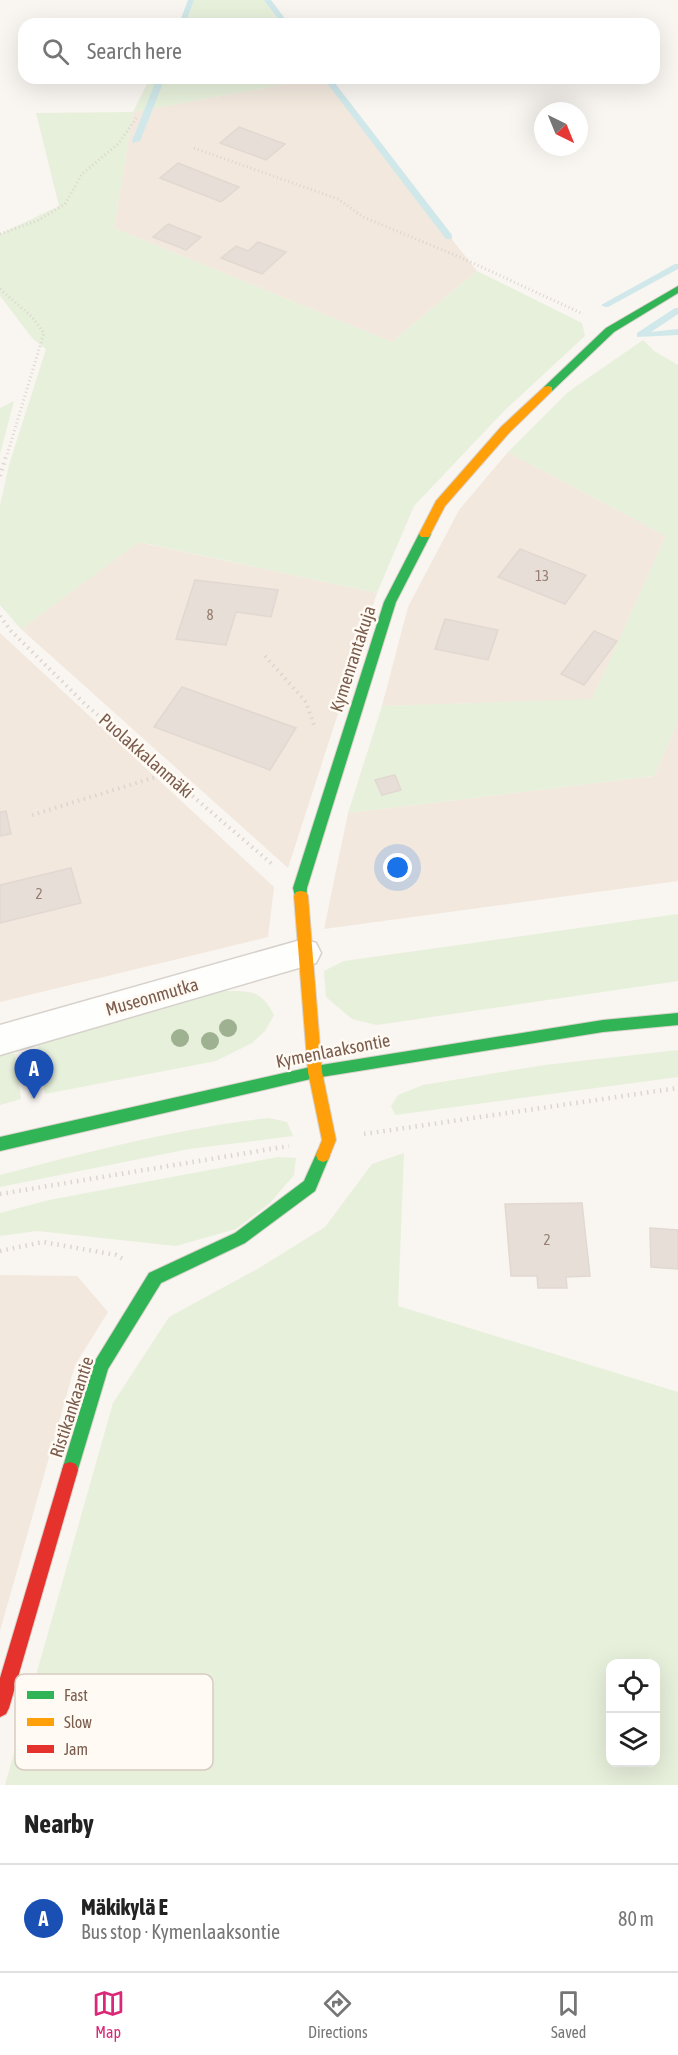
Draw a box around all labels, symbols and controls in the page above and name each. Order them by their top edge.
search box [18,18,660,84]
icon: search [39,35,72,68]
text: Search here [87,38,182,64]
north arrow [534,102,588,156]
house number: 13 [535,567,549,584]
street label: Kymenrantakuja [325,603,380,715]
house number: 8 [206,606,214,623]
street label: Puolakkalanmäki [95,709,198,802]
your location [383,853,412,882]
house number: 2 [35,885,43,902]
street label: Museonmutka [103,973,201,1020]
street label: Kymenlaaksontie [274,1029,392,1072]
pin: A [15,1050,54,1099]
house number: 2 [543,1231,551,1248]
street label: Ristikankaantie [45,1354,98,1460]
map controls [606,1659,660,1767]
button: locate [606,1659,660,1713]
legend [15,1674,213,1770]
text: Fast [64,1686,88,1704]
text: Slow [64,1713,92,1731]
button: layers [606,1713,660,1767]
text: Jam [64,1740,88,1758]
text: Nearby [24,1809,94,1839]
text: Mäkikylä E [81,1894,168,1920]
text: A [39,1907,48,1930]
text: 80 m [618,1907,654,1930]
text: Bus stop · Kymenlaaksontie [81,1920,280,1943]
tab: Map [92,1987,125,2041]
tab: Directions [308,1987,368,2041]
tab: Saved [551,1987,586,2041]

